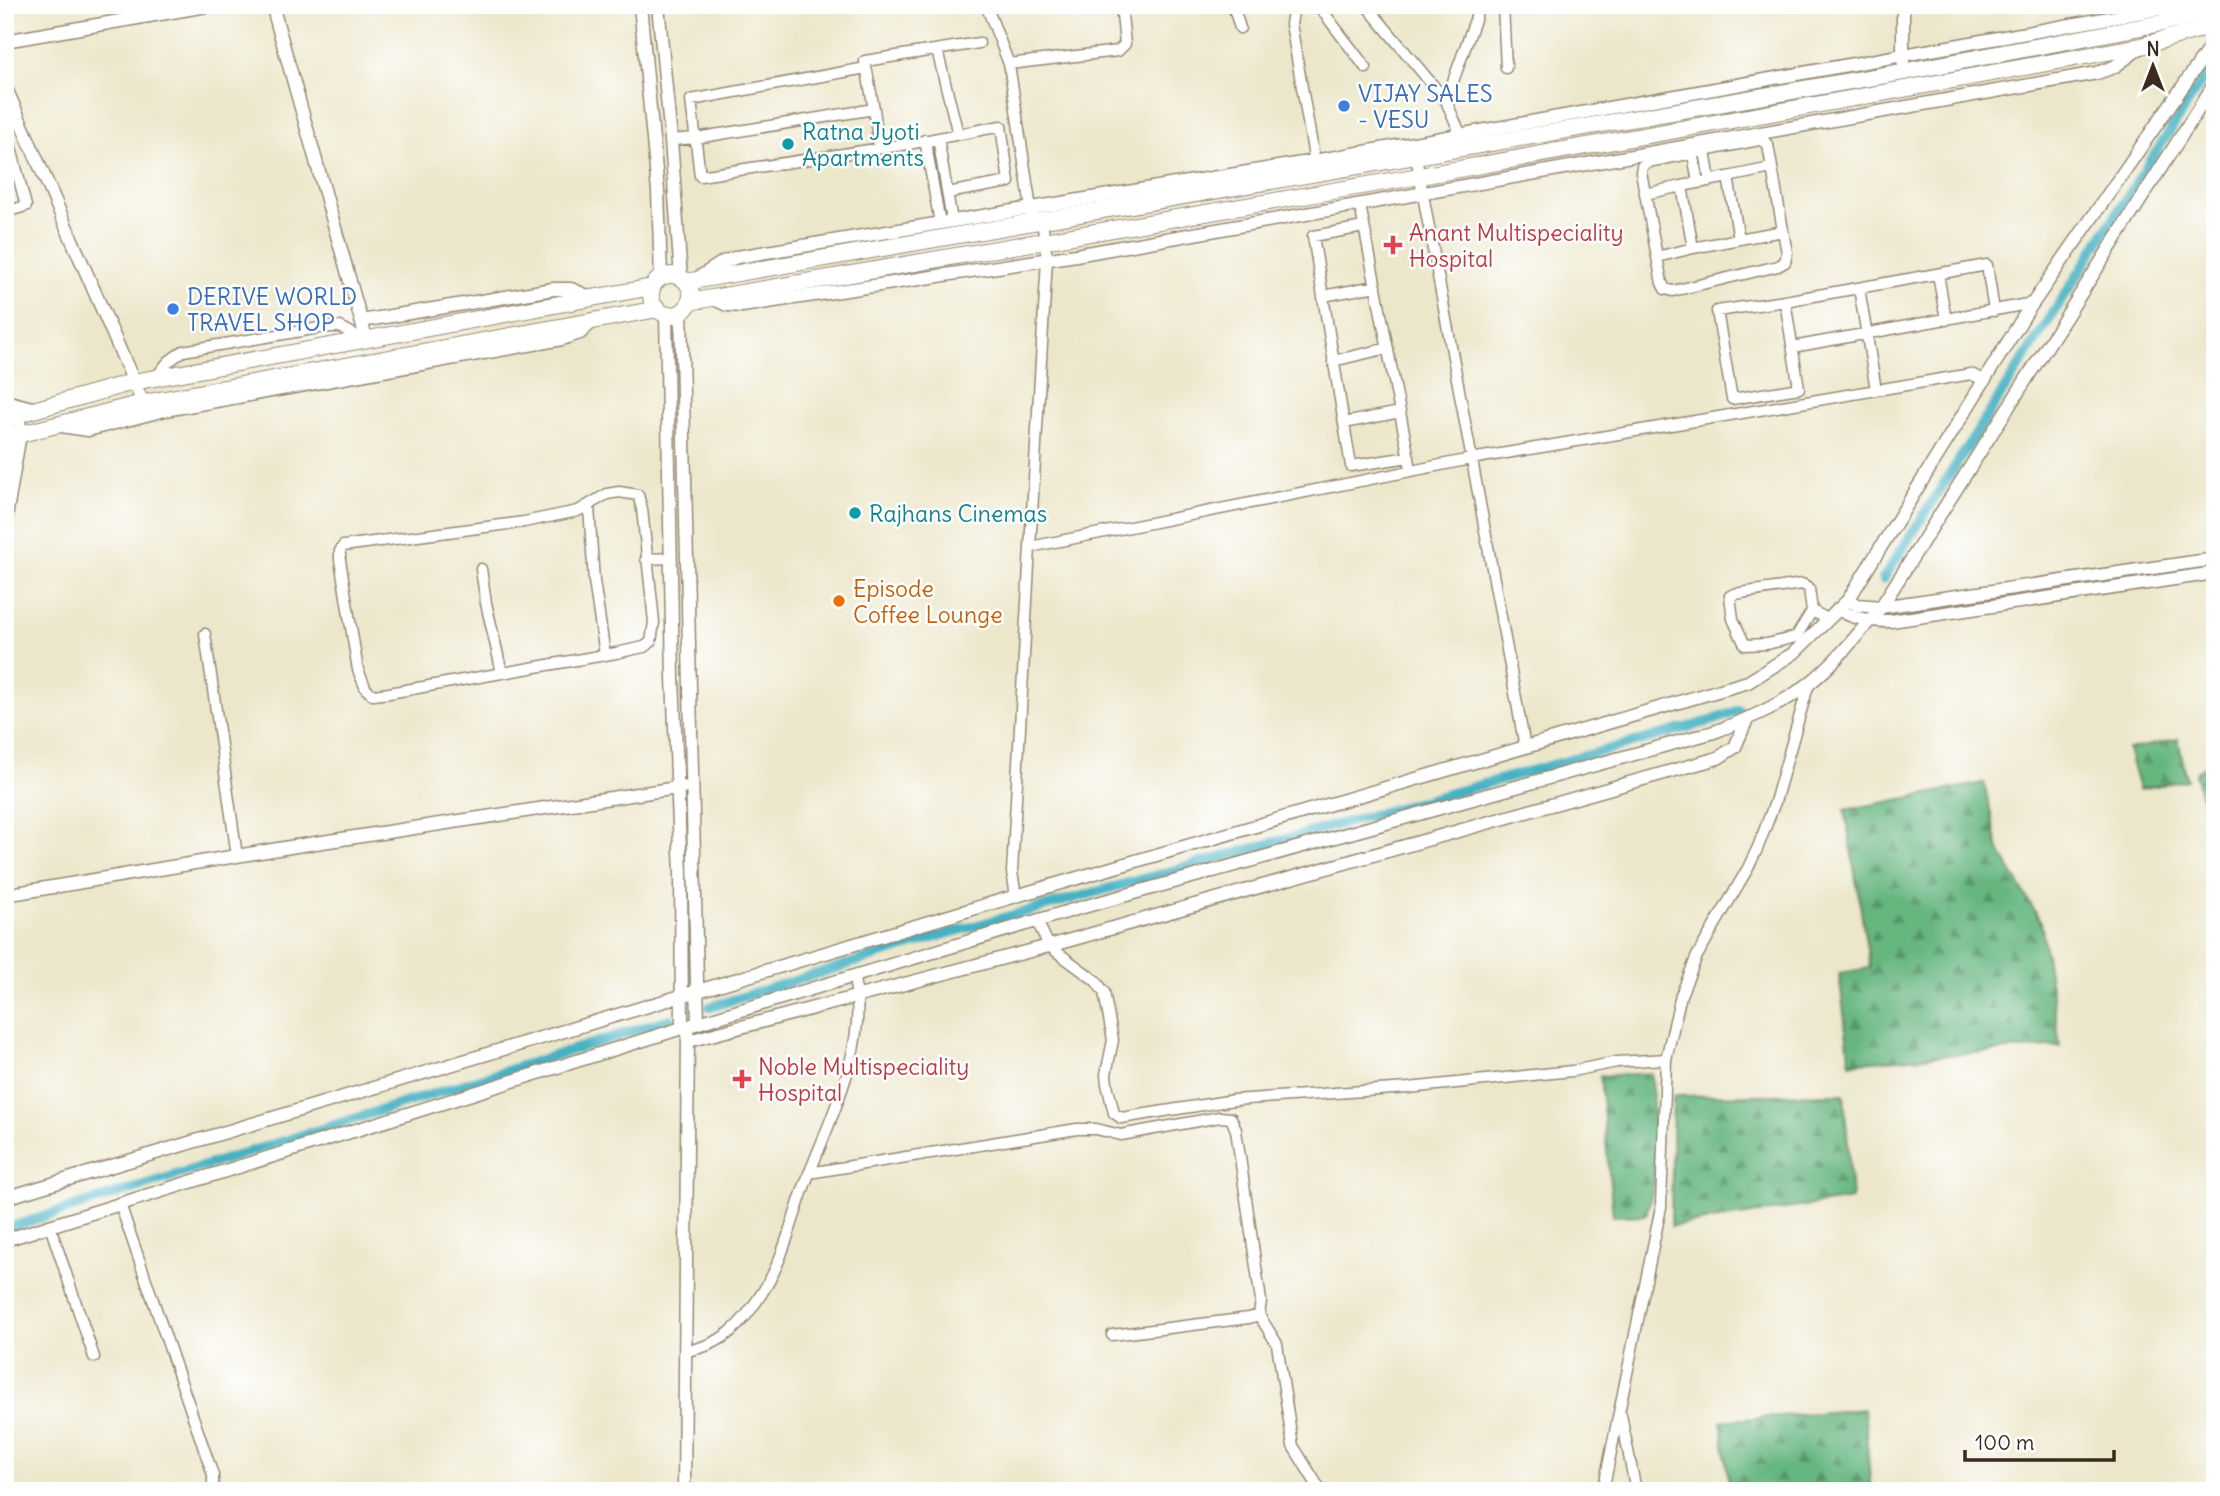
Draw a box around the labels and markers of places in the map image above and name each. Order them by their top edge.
place label: VIJAY SALES - VESU [1358,79,1493,134]
marker: VIJAY SALES - VESU [1336,98,1352,114]
place label: Ratna Jyoti Apartments [802,117,924,172]
marker: Ratna Jyoti Apartments [780,136,796,152]
place label: Anant Multispeciality Hospital [1409,218,1624,273]
marker: Anant Multispeciality Hospital [1383,235,1403,255]
place label: DERIVE WORLD TRAVEL SHOP [187,282,357,337]
marker: DERIVE WORLD TRAVEL SHOP [165,301,181,317]
place label: Rajhans Cinemas [869,499,1047,528]
marker: Rajhans Cinemas [847,505,863,521]
place label: Episode Coffee Lounge [853,574,1003,629]
marker: Episode Coffee Lounge [831,593,847,609]
place label: Noble Multispeciality Hospital [758,1052,969,1107]
marker: Noble Multispeciality Hospital [732,1069,752,1089]

